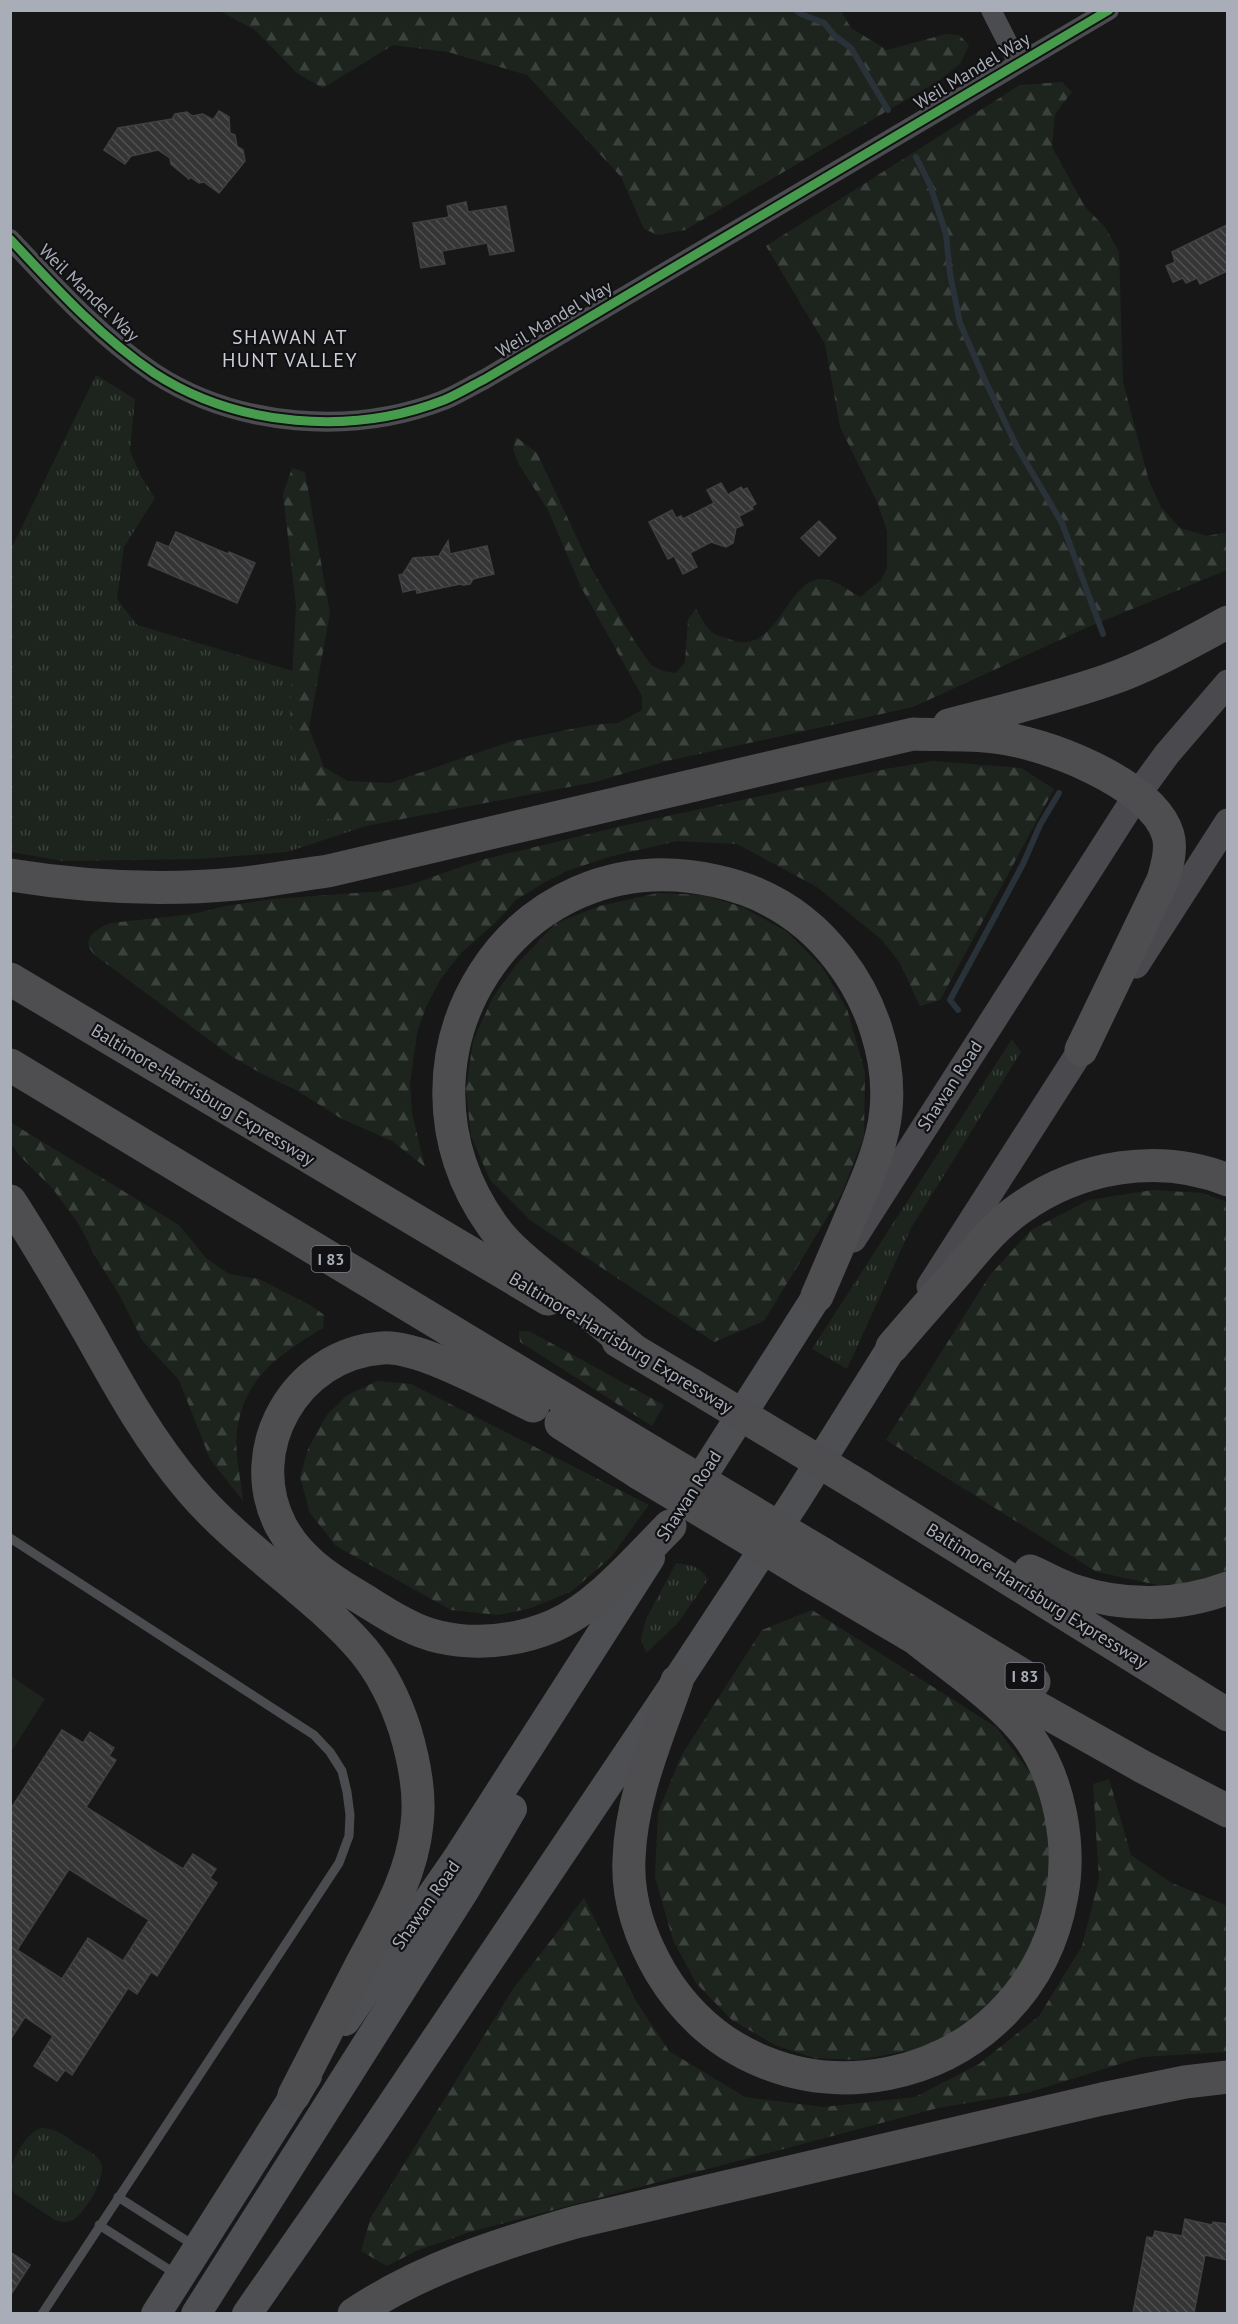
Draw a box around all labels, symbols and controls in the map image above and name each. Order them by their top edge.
street label: Weil Mandel Way [910,27,1034,114]
street label: Weil Mandel Way [34,239,145,347]
street label: Weil Mandel Way [492,275,616,362]
district label: SHAWAN AT HUNT VALLEY [222,324,358,373]
street label: Baltimore-Harrisburg Expressway [87,1019,320,1171]
street label: Shawan Road [912,1036,987,1135]
road number: I 83 [312,1246,350,1272]
street label: Baltimore-Harrisburg Expressway [505,1267,738,1419]
street label: Shawan Road [651,1446,726,1545]
street label: Baltimore-Harrisburg Expressway [922,1518,1153,1674]
road number: I 83 [1006,1663,1044,1689]
street label: Shawan Road [387,1856,465,1954]

